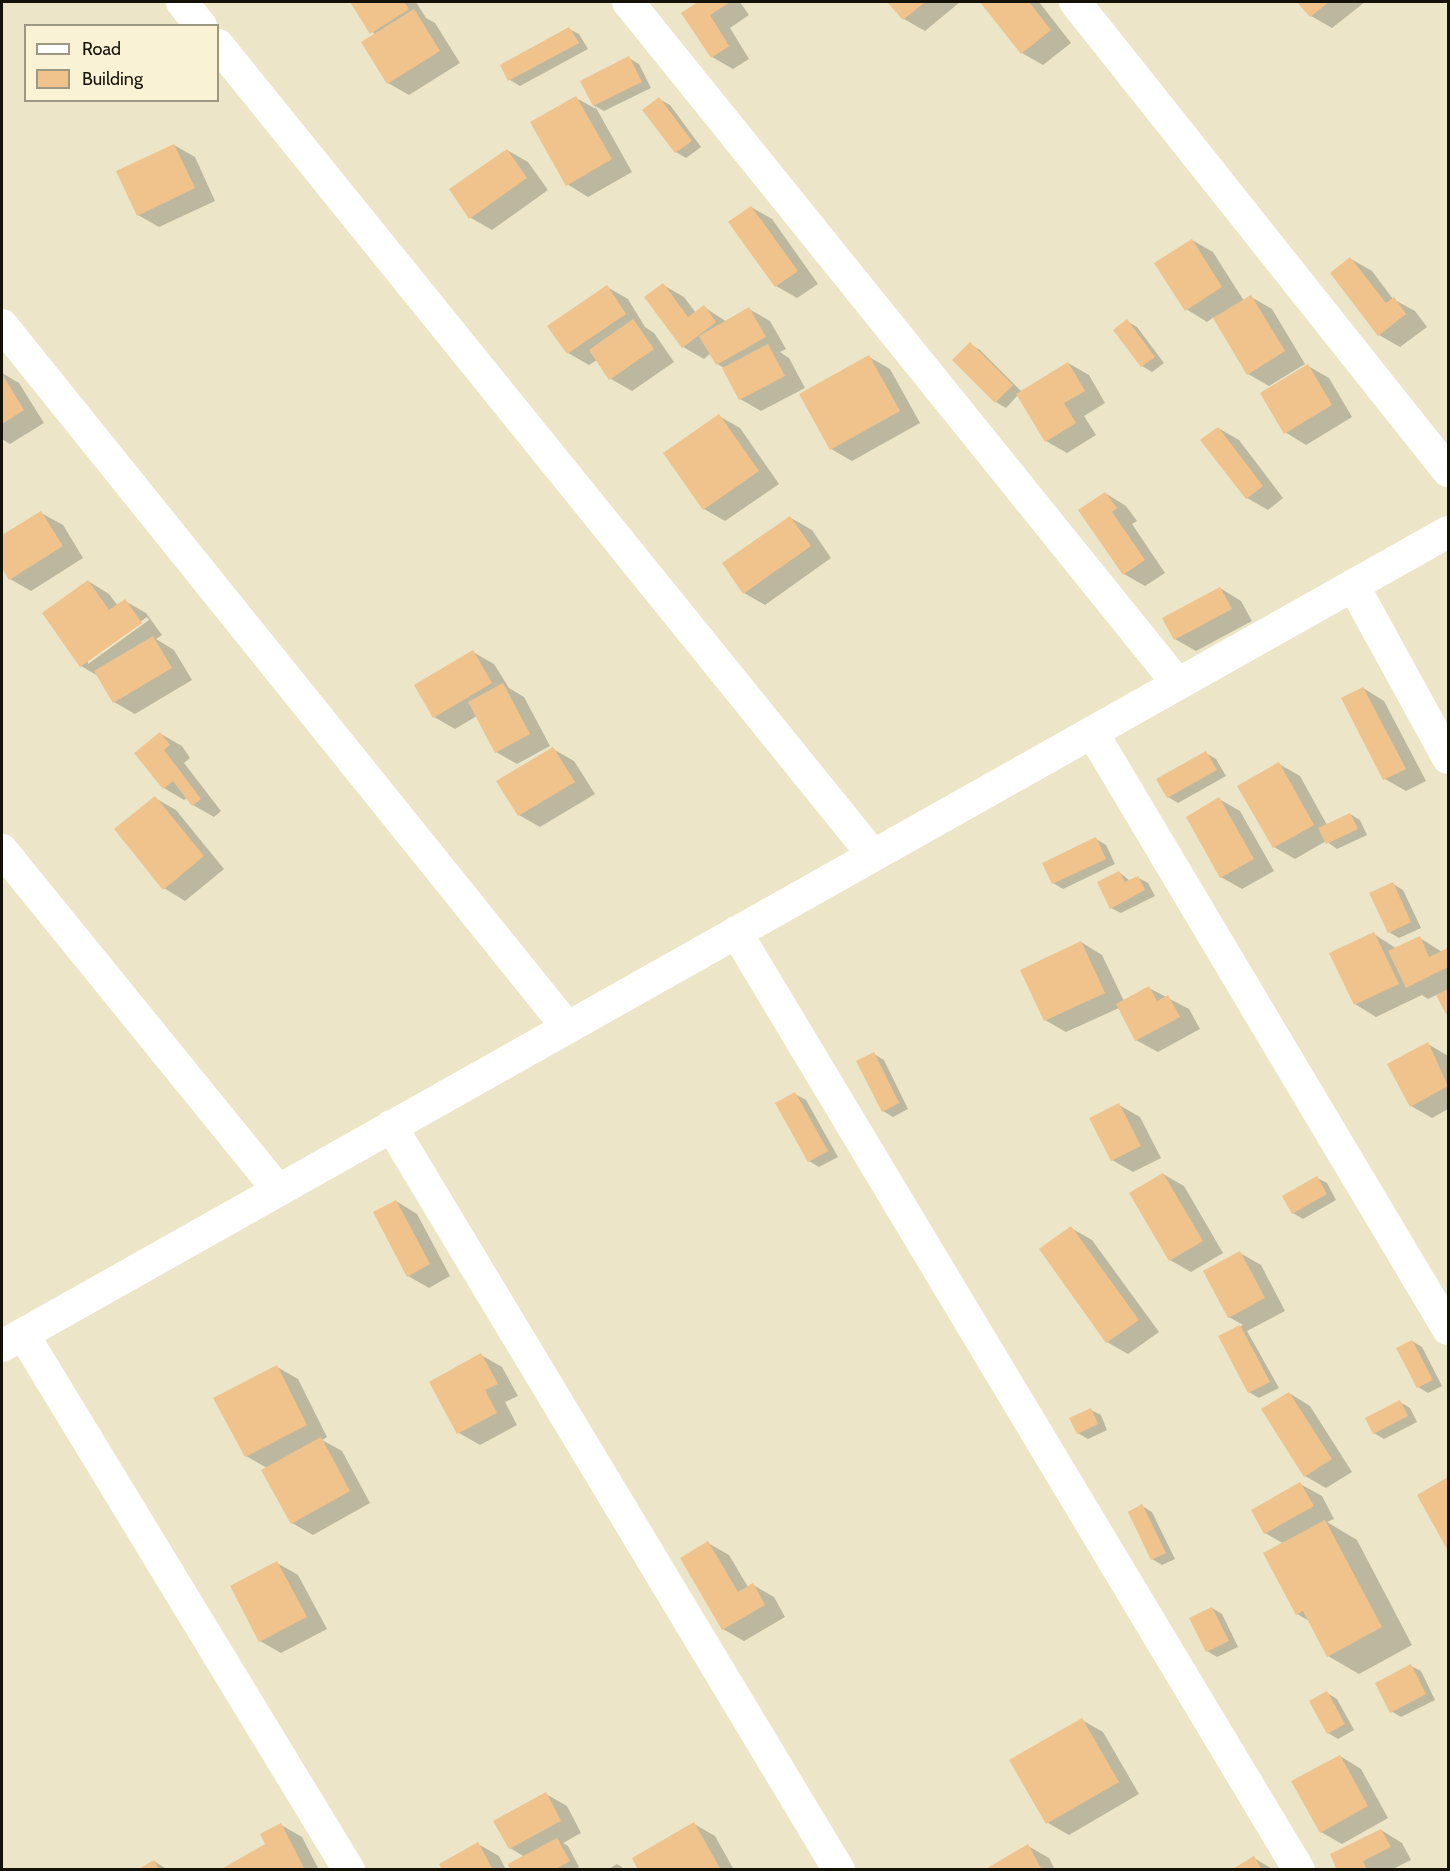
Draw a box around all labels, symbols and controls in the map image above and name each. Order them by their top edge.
legend [24,24,219,102]
text: Road [82,38,121,60]
text: Building [82,68,143,90]

